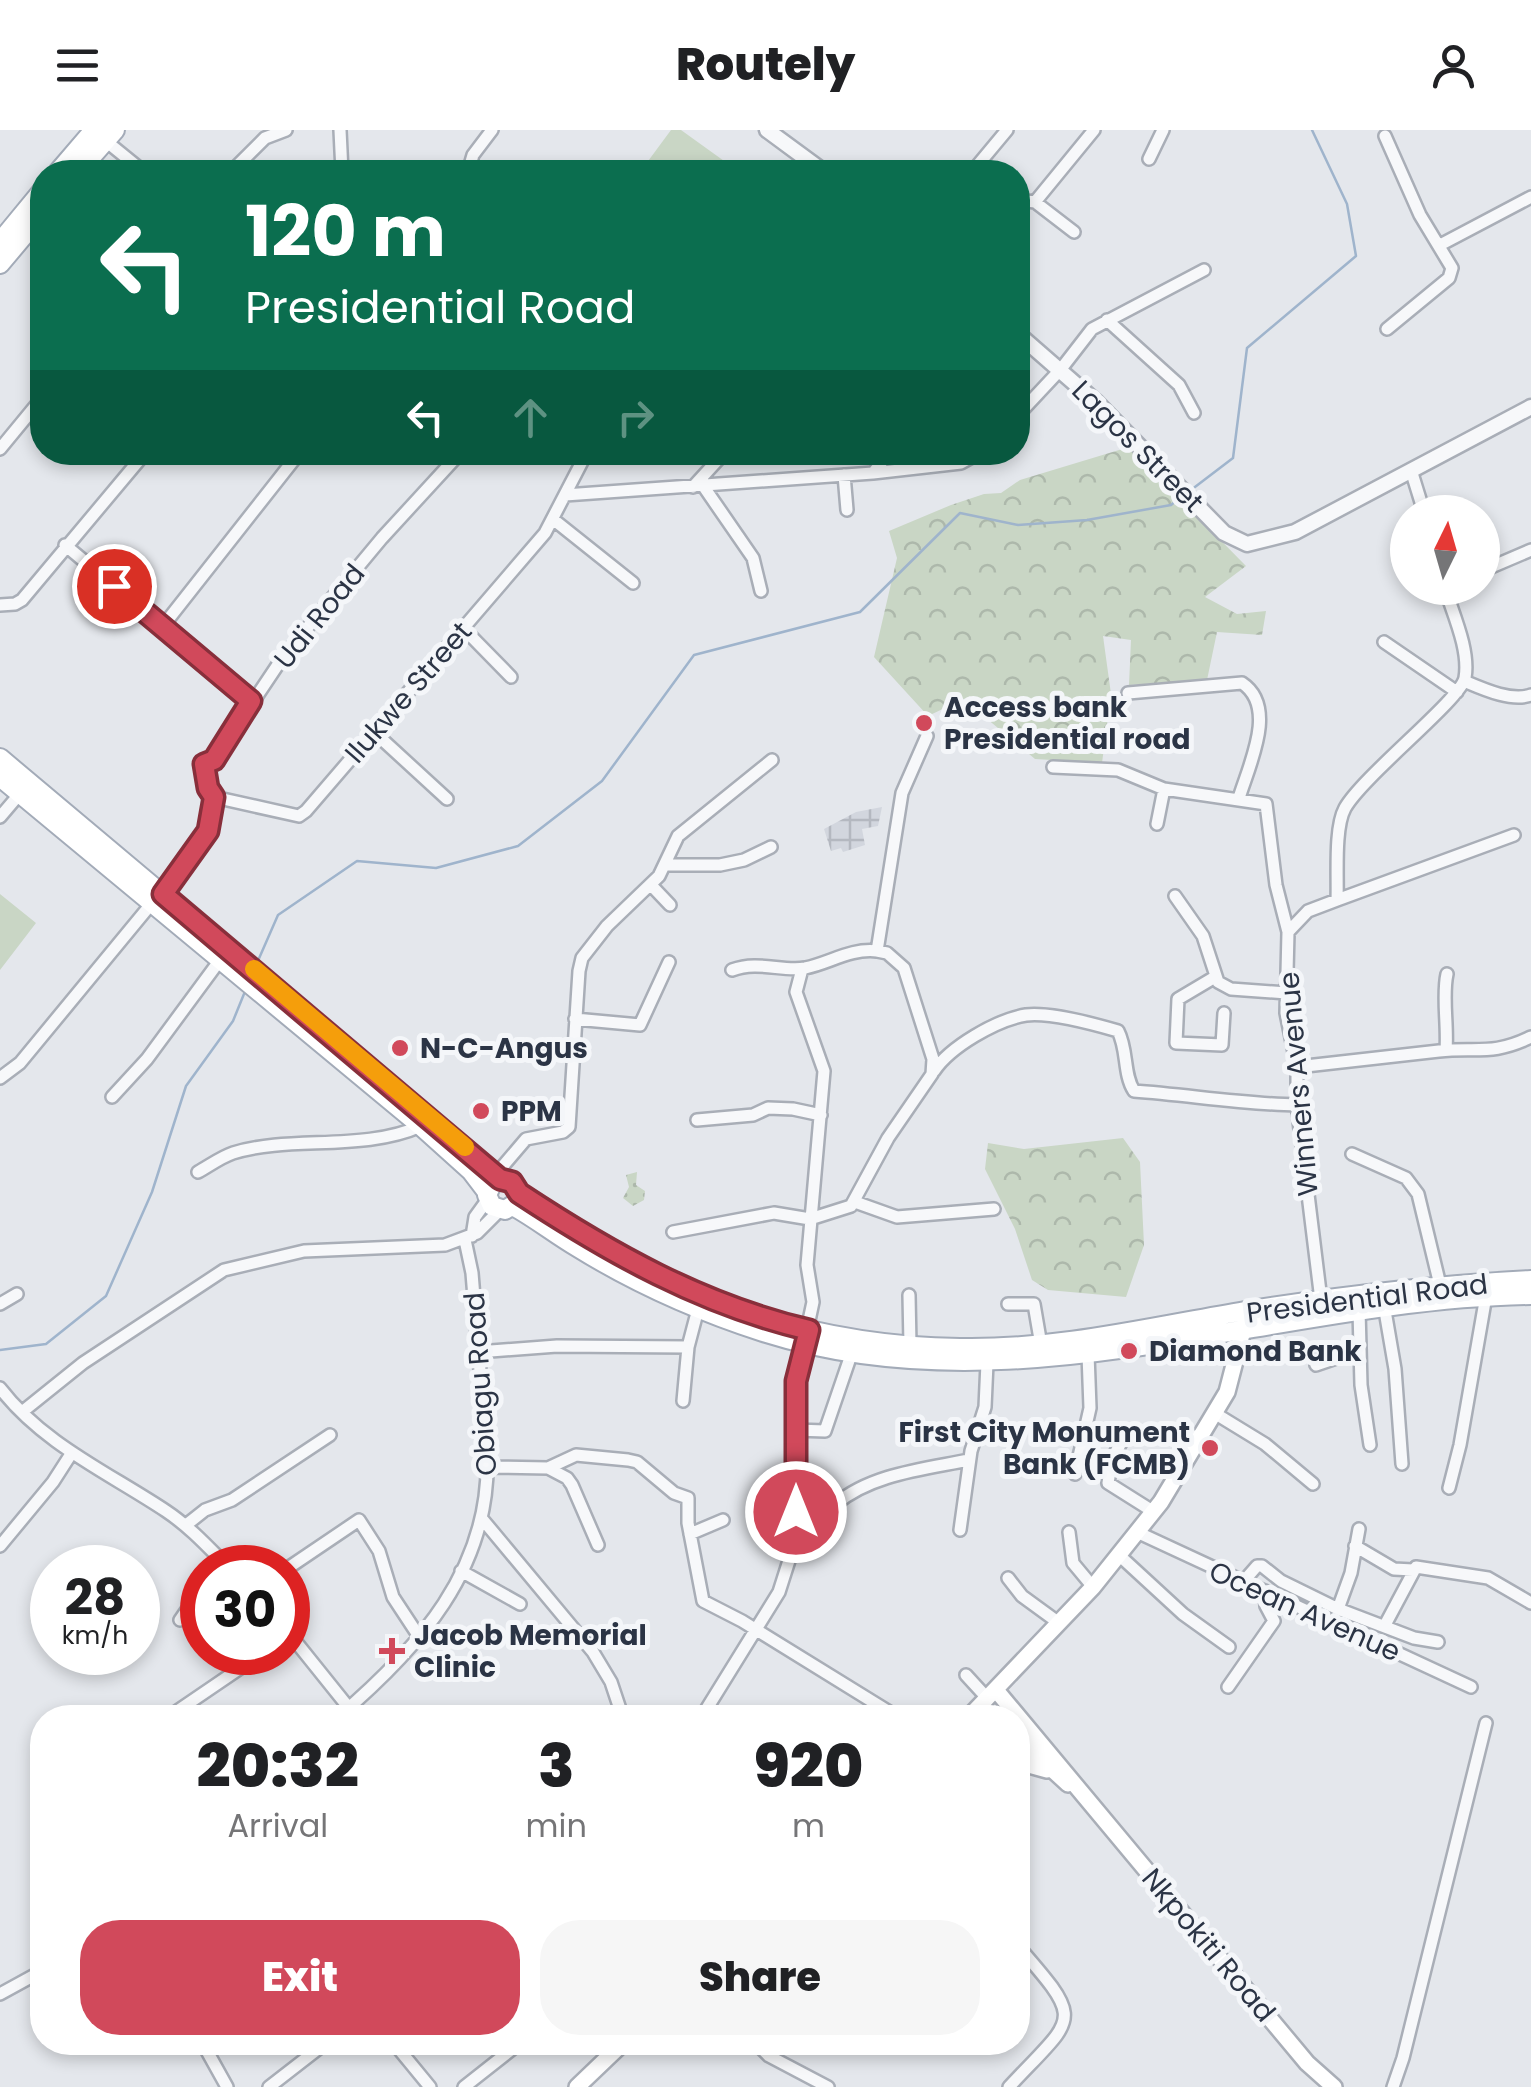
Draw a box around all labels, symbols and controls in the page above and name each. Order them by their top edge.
text: Routely [676,33,855,96]
icon: menu [50,38,105,93]
icon: person [1426,38,1481,93]
text: 120 m [245,182,446,281]
icon: left [80,200,210,330]
text: Presidential Road [245,276,635,339]
street label: Lagos Street [1063,372,1212,521]
icon: left [398,390,453,445]
icon: ahead [503,390,558,445]
icon: right [608,390,663,445]
north arrow [1390,495,1500,605]
map controls [1390,495,1500,605]
pin [72,544,157,629]
street label: Udi Road [265,555,374,677]
icon: arrive [87,559,142,614]
street label: Ilukwe Street [336,613,481,772]
place label: Access bank Presidential road [944,688,1190,759]
marker: Access bank Presidential road [913,712,935,734]
street label: Winners Avenue [1269,970,1328,1198]
place label: N-C-Angus [420,1029,588,1068]
marker: N-C-Angus [389,1037,411,1059]
place label: PPM [501,1092,562,1131]
marker: PPM [470,1100,492,1122]
street label: Presidential Road [1244,1264,1490,1333]
street label: Obiagu Road [455,1291,506,1477]
place label: Diamond Bank [1149,1332,1362,1371]
marker: Diamond Bank [1118,1340,1140,1362]
place label: First City Monument Bank (FCMB) [898,1413,1190,1484]
marker: First City Monument Bank (FCMB) [1199,1437,1221,1459]
position arrow [744,1460,848,1564]
speed limit sign: 30 [180,1545,310,1675]
street label: Ocean Avenue [1203,1552,1407,1671]
text: 28 [65,1562,125,1633]
place label: Jacob Memorial Clinic [414,1616,647,1687]
text: km/h [62,1618,128,1653]
marker: Jacob Memorial Clinic [379,1638,405,1664]
text: 20:32 [197,1724,359,1808]
text: 3 [538,1724,575,1808]
text: 920 [753,1724,863,1808]
text: Arrival [227,1803,328,1848]
text: min [526,1803,587,1848]
text: m [792,1803,825,1848]
street label: Nkpokiti Road [1133,1860,1284,2030]
button: Exit [80,1920,520,2035]
button: Share [540,1920,980,2035]

